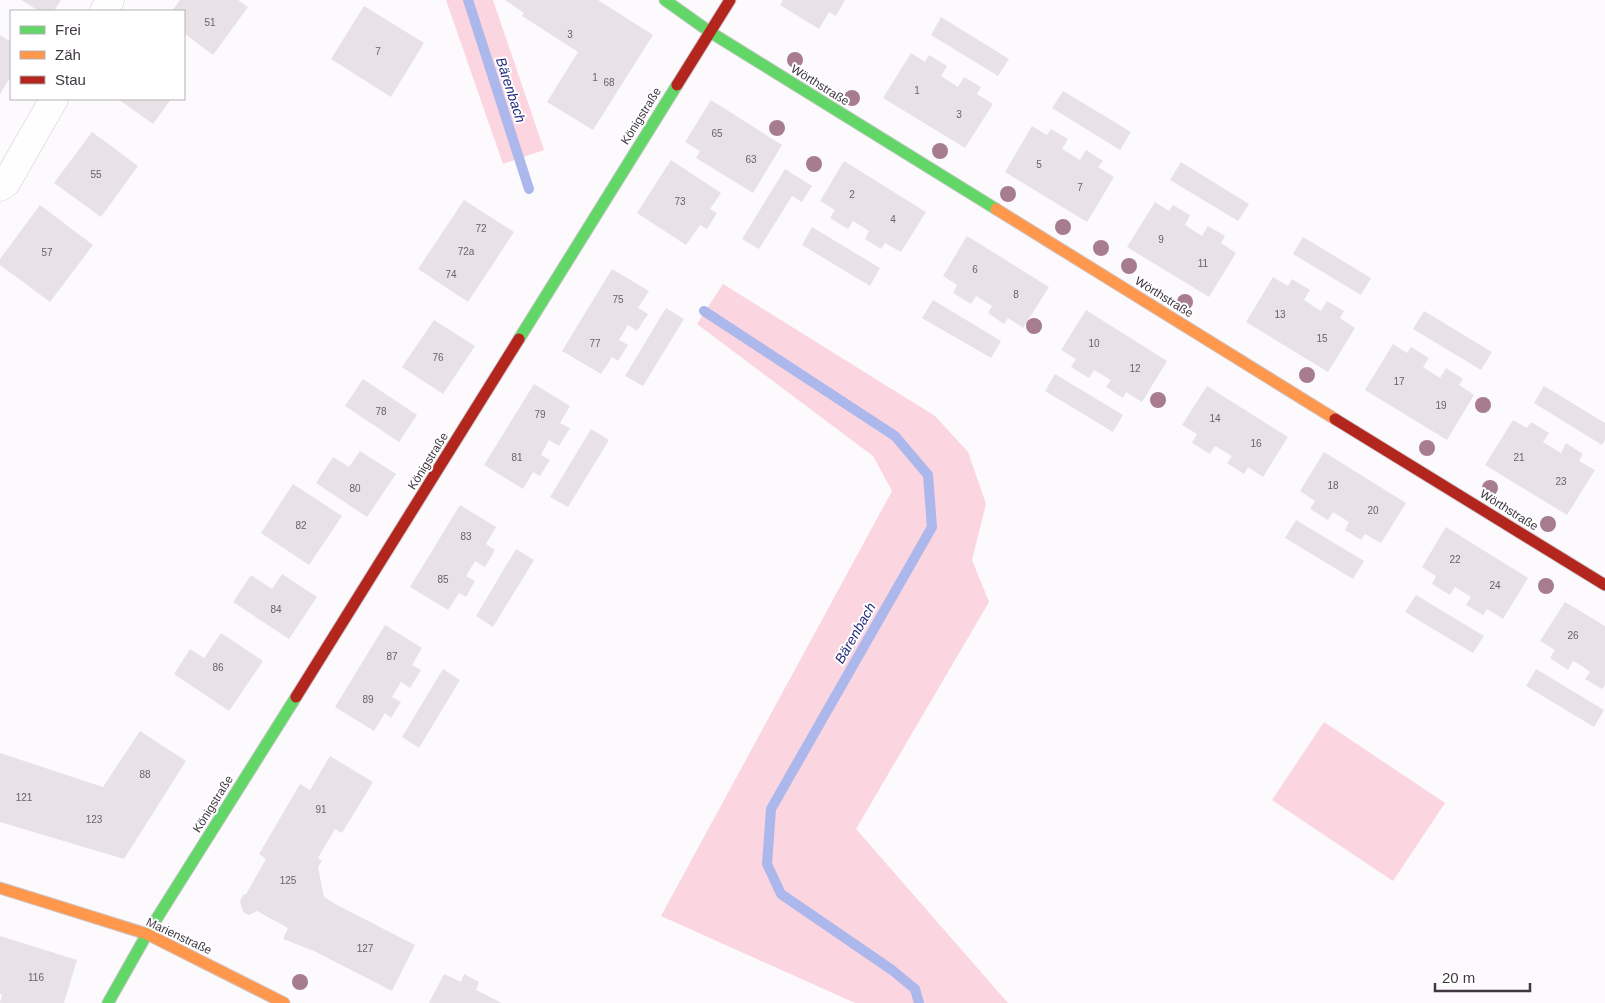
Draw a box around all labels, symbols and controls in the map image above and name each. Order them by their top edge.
legend [10,10,185,100]
house number: 51 [204,17,216,28]
text: Frei [55,21,81,38]
house number: 3 [567,29,573,40]
text: Zäh [55,46,81,63]
house number: 7 [375,46,381,57]
water label: Bärenbach [493,55,529,125]
street label: Wörthstraße [788,62,852,109]
text: Stau [55,71,86,88]
house number: 1 [592,72,598,83]
house number: 68 [603,77,615,88]
street label: Königstraße [618,85,664,147]
house number: 1 [914,85,920,96]
house number: 3 [956,109,962,120]
house number: 65 [711,128,723,139]
house number: 63 [745,154,757,165]
house number: 5 [1036,159,1042,170]
house number: 55 [90,169,102,180]
house number: 7 [1077,182,1083,193]
house number: 2 [849,189,855,200]
house number: 73 [674,196,686,207]
house number: 4 [890,214,896,225]
house number: 72 [475,223,487,234]
house number: 9 [1158,234,1164,245]
house number: 72a [458,246,475,257]
house number: 57 [41,247,53,258]
house number: 11 [1198,258,1209,269]
house number: 6 [972,264,978,275]
house number: 74 [445,269,457,280]
street label: Wörthstraße [1132,274,1196,321]
house number: 8 [1013,289,1019,300]
house number: 75 [612,294,624,305]
house number: 13 [1274,309,1286,320]
house number: 15 [1316,333,1328,344]
house number: 77 [589,338,601,349]
house number: 10 [1088,338,1100,349]
house number: 76 [432,352,444,363]
house number: 12 [1129,363,1141,374]
house number: 17 [1393,376,1405,387]
house number: 19 [1435,400,1447,411]
house number: 78 [375,406,387,417]
house number: 79 [534,409,546,420]
house number: 14 [1209,413,1221,424]
street label: Königstraße [405,430,451,492]
house number: 16 [1250,438,1262,449]
house number: 81 [511,452,523,463]
house number: 21 [1513,452,1525,463]
house number: 23 [1555,476,1567,487]
house number: 18 [1327,480,1339,491]
house number: 80 [349,483,361,494]
street label: Wörthstraße [1477,487,1541,534]
house number: 20 [1367,505,1379,516]
house number: 82 [295,520,307,531]
house number: 83 [460,531,472,542]
house number: 22 [1449,554,1461,565]
house number: 85 [437,574,449,585]
house number: 24 [1489,580,1501,591]
water label: Bärenbach [831,599,879,666]
house number: 84 [270,604,282,615]
house number: 26 [1567,630,1579,641]
house number: 87 [386,651,398,662]
house number: 86 [212,662,224,673]
house number: 89 [362,694,374,705]
house number: 88 [139,769,151,780]
street label: Königstraße [190,773,236,835]
house number: 121 [16,792,33,803]
house number: 91 [315,804,327,815]
house number: 123 [86,814,103,825]
house number: 125 [280,875,297,886]
street label: Marienstraße [144,915,214,957]
house number: 127 [357,943,374,954]
scale bar [1435,960,1530,992]
text: 20 m [1442,969,1475,986]
house number: 116 [28,972,44,983]

